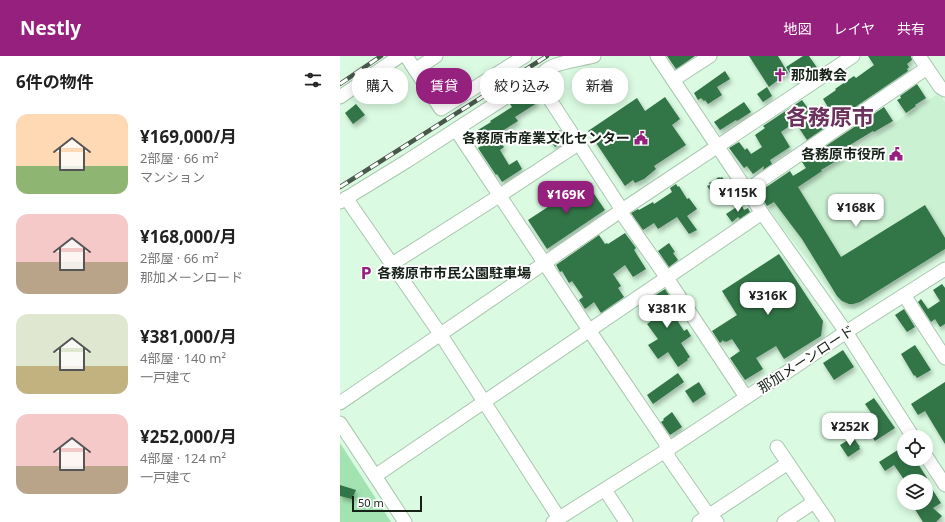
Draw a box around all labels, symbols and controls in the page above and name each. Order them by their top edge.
text: Nestly [20,15,81,41]
text: 地図 [783,19,811,38]
text: レイヤ [833,19,875,38]
text: 共有 [897,19,925,38]
place label: 那加教会 [791,65,847,84]
church icon: 那加教会 [772,67,788,83]
chip: 購入 [352,68,408,104]
chip: 賃貸 [416,68,472,104]
chip: 絞り込み [480,68,564,104]
chip: 新着 [572,68,628,104]
icon: filters [302,69,324,91]
text: 6件の物件 [16,70,94,93]
district label: 各務原市 [786,101,874,131]
text: ¥169,000/月 [140,125,237,148]
place label: 各務原市産業文化センター [462,128,630,147]
icon: home [48,130,96,178]
public building icon: 各務原市産業文化センター [633,130,649,146]
place label: 各務原市役所 [801,144,885,163]
public building icon: 各務原市役所 [888,146,904,162]
text: 2部屋 · 66 m² [140,149,219,167]
text: マンション [140,168,205,186]
pin: ¥115K [710,179,766,213]
pin: ¥169K [538,181,594,215]
text: ¥115K [719,183,757,201]
text: ¥169K [547,185,585,203]
pin: ¥168K [828,194,884,228]
text: ¥168K [837,198,875,216]
text: ¥168,000/月 [140,225,237,248]
icon: home [48,230,96,278]
text: 2部屋 · 66 m² [140,249,219,267]
place label: 各務原市市民公園駐車場 [377,263,531,282]
parking icon: 各務原市市民公園駐車場 [358,265,374,281]
text: 那加メーンロード [140,268,243,286]
pin: ¥316K [740,282,796,316]
text: ¥316K [749,286,787,304]
pin: ¥381K [639,295,695,329]
text: ¥381K [648,299,686,317]
street label: 那加メーンロード [754,320,858,397]
text: ¥381,000/月 [140,325,237,348]
icon: home [48,330,96,378]
text: 4部屋 · 140 m² [140,349,226,367]
text: 一戸建て [140,368,192,386]
pin: ¥252K [822,413,878,447]
text: ¥252K [831,417,869,435]
text: ¥252,000/月 [140,425,237,448]
icon: home [48,430,96,478]
map controls [897,430,933,510]
button: locate [897,430,933,466]
text: 4部屋 · 124 m² [140,449,226,467]
text: 一戸建て [140,468,192,486]
button: layers [897,474,933,510]
scale bar [352,494,422,513]
text: 50 m [358,495,384,510]

